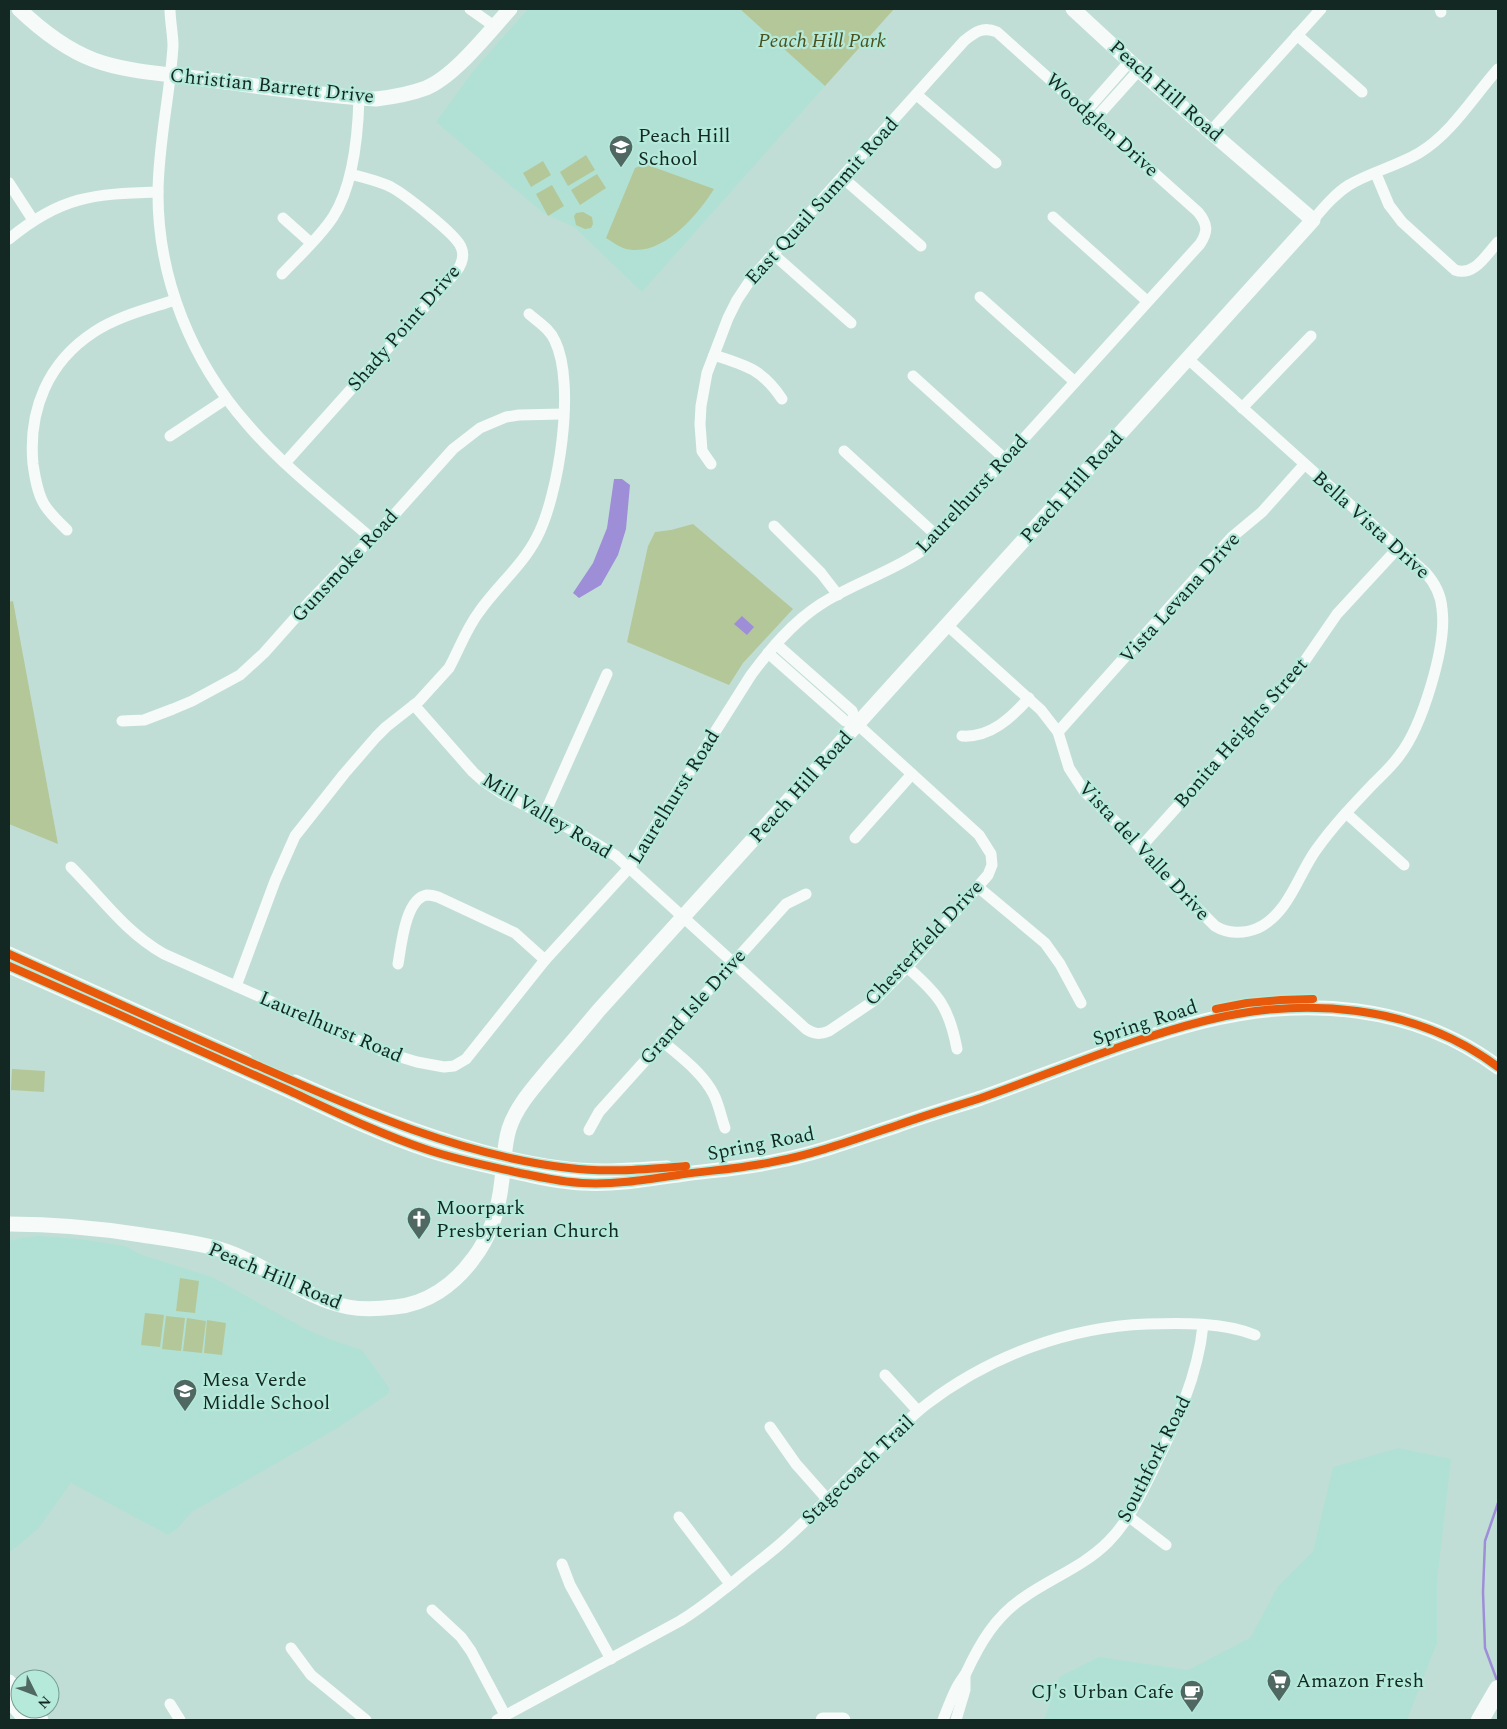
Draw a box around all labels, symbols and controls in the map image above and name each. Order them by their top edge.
park label: Peach Hill Park [758,26,887,56]
street label: Peach Hill Road [1102,33,1230,149]
street label: Christian Barrett Drive [168,60,376,112]
street label: Woodglen Drive [1038,66,1166,184]
street label: East Quail Summit Road [738,110,906,292]
place label: Peach Hill School [638,121,730,174]
school or university icon: Peach Hill School [608,134,634,168]
street label: Shady Point Drive [340,258,468,398]
street label: Peach Hill Road [1013,424,1131,550]
street label: Laurelhurst Road [909,428,1035,560]
street label: Bella Vista Drive [1305,464,1437,586]
street label: Gunsmoke Road [284,503,406,629]
street label: Vista Levana Drive [1113,525,1247,671]
street label: Bonita Heights Street [1167,651,1315,815]
street label: Laurelhurst Road [621,724,727,870]
street label: Peach Hill Road [742,724,860,850]
street label: Mill Valley Road [476,765,618,867]
street label: Vista del Valle Drive [1071,774,1217,928]
street label: Chesterfield Drive [857,873,991,1013]
street label: Grand Isle Drive [633,942,753,1072]
street label: Laurelhurst Road [254,983,408,1071]
street label: Spring Road [1089,992,1201,1054]
street label: Spring Road [705,1119,817,1169]
place label: Moorpark Presbyterian Church [436,1193,619,1246]
church icon: Moorpark Presbyterian Church [406,1206,432,1240]
street label: Peach Hill Road [204,1234,346,1318]
place label: Mesa Verde Middle School [202,1365,330,1418]
school or university icon: Mesa Verde Middle School [172,1378,198,1412]
street label: Southfork Road [1109,1390,1199,1528]
street label: Stagecoach Trail [795,1408,921,1532]
place label: Amazon Fresh [1296,1666,1424,1696]
supermarket icon: Amazon Fresh [1266,1668,1292,1702]
north arrow [10,1669,60,1719]
place label: CJ's Urban Cafe [1031,1677,1174,1707]
cafe icon: CJ's Urban Cafe [1179,1679,1205,1713]
text: N [33,1691,56,1714]

